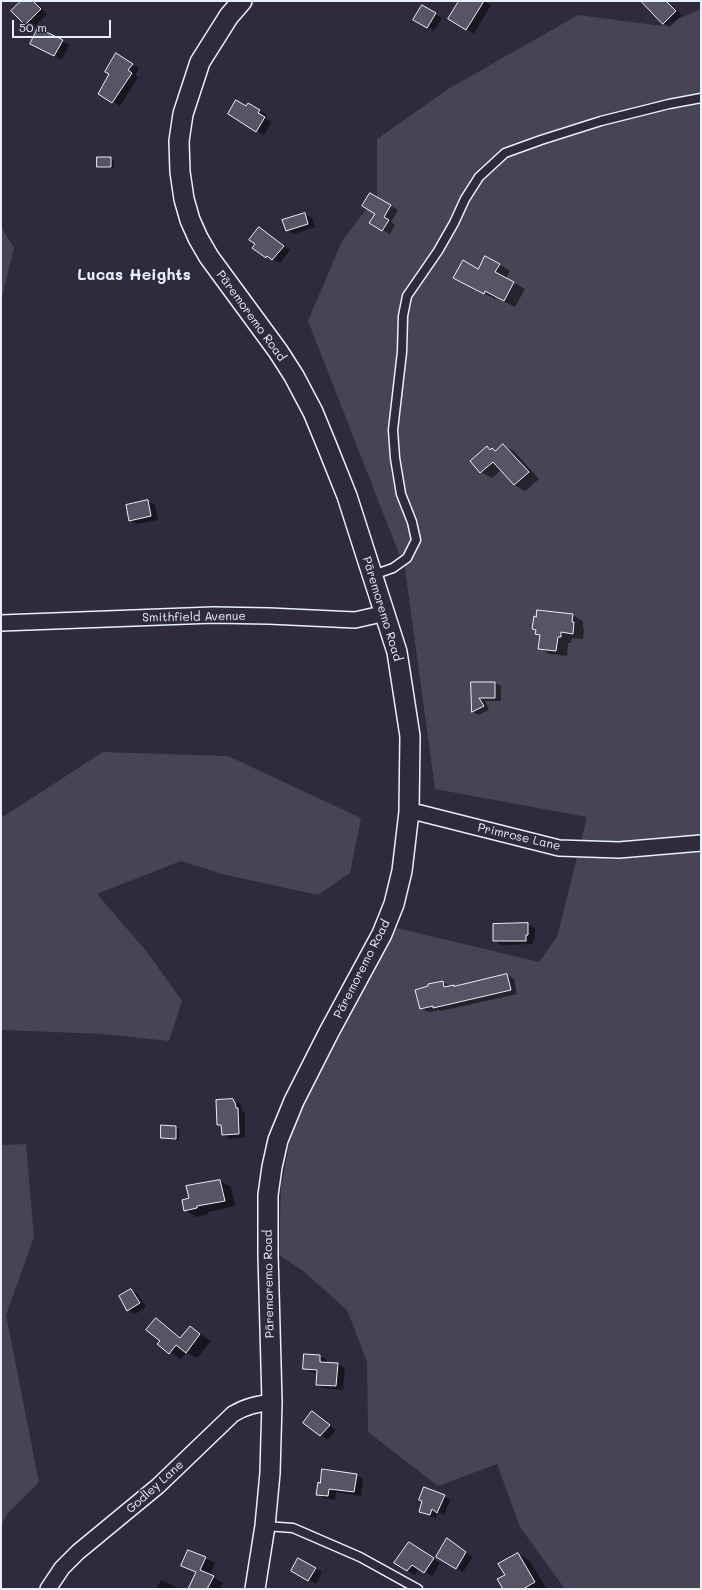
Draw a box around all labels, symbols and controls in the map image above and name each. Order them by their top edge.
scale bar [14,12,113,38]
text: 50 m [19,19,47,35]
district label: Lucas Heights [77,265,191,285]
street label: Pāremoremo Road [213,268,289,364]
street label: Pāremoremo Road [359,555,405,663]
street label: Smithfield Avenue [142,609,246,625]
street label: Primrose Lane [476,820,562,854]
street label: Pāremoremo Road [331,917,393,1021]
street label: Pāremoremo Road [261,1229,277,1339]
street label: Godley Lane [123,1458,187,1516]

